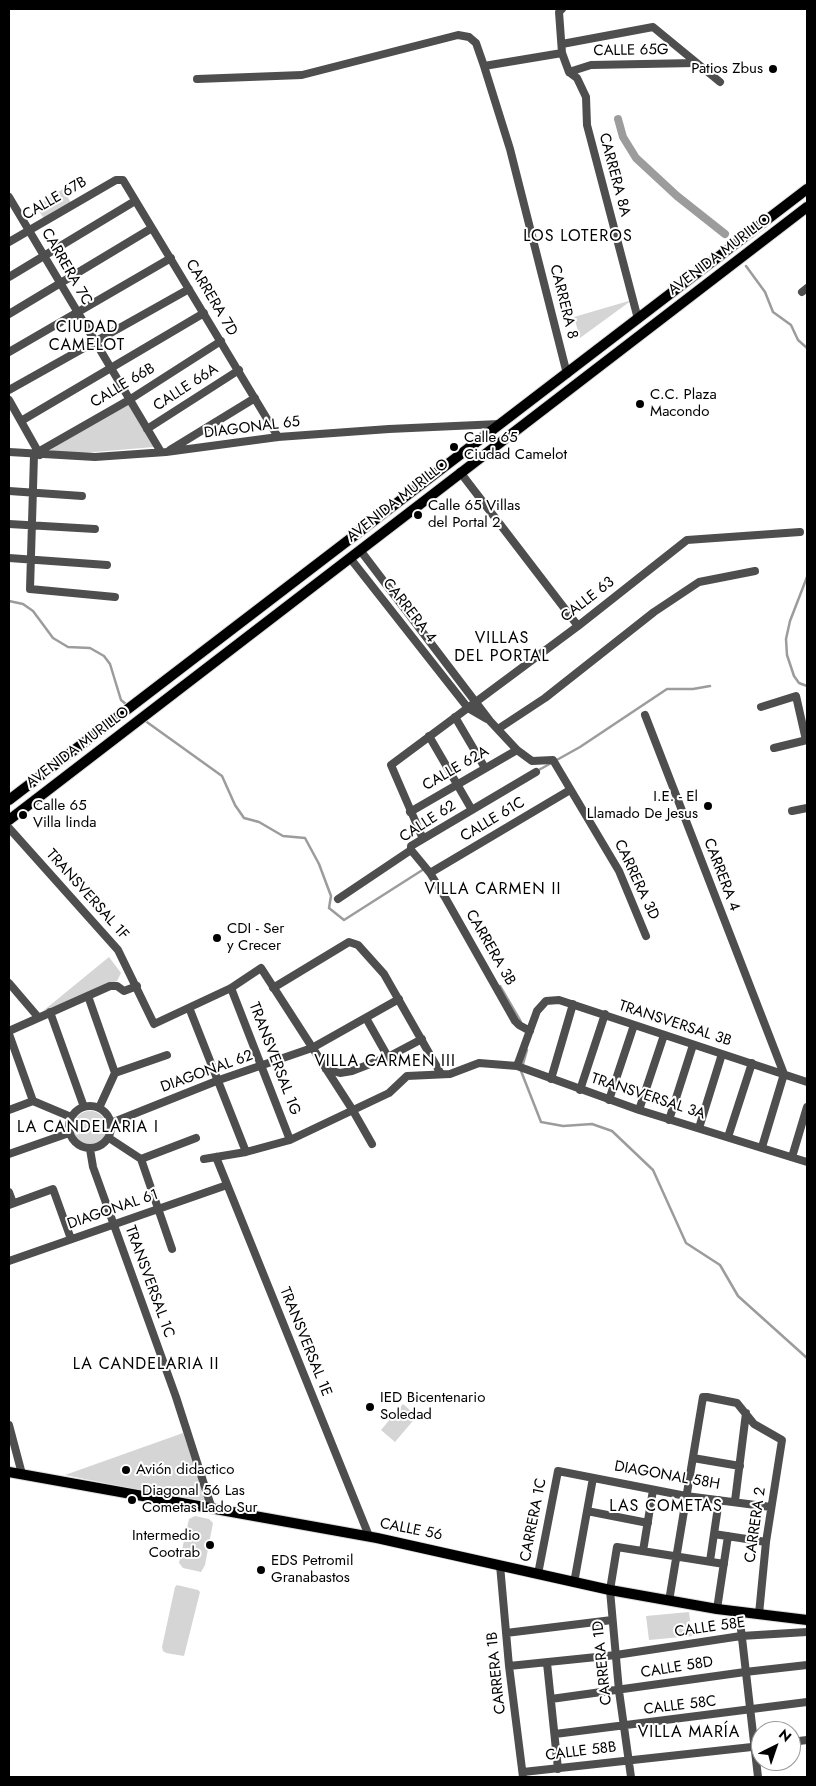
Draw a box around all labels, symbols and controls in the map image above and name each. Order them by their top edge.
street label: CALLE 65G [593,41,669,61]
place label: Patios Zbus [691,60,763,78]
marker: Patios Zbus [767,63,779,75]
street label: CARRERA 8A [594,131,634,219]
street label: CALLE 67B [20,173,90,225]
street label: AVENIDA MURILLO [665,210,775,300]
street label: CARRERA 7C [37,225,95,309]
district label: LOS LOTEROS [522,227,634,247]
street label: CARRERA 7D [181,257,241,339]
street label: CARRERA 8 [545,263,581,341]
district label: CIUDAD CAMELOT [48,318,126,356]
street label: CALLE 66B [88,360,158,412]
street label: CALLE 66A [150,360,222,416]
place label: C.C. Plaza Macondo [650,386,717,421]
marker: C.C. Plaza Macondo [634,398,646,410]
street label: DIAGONAL 65 [203,413,301,443]
place label: Calle 65 Ciudad Camelot [464,429,567,464]
marker: Calle 65 Ciudad Camelot [448,441,460,453]
street label: AVENIDA MURILLO [343,456,453,546]
place label: Calle 65 Villas del Portal 2 [428,497,520,532]
marker: Calle 65 Villas del Portal 2 [412,509,424,521]
street label: CALLE 63 [558,574,618,626]
street label: CARRERA 4 [378,575,440,647]
district label: VILLAS DEL PORTAL [453,629,551,667]
street label: AVENIDA MURILLO [23,703,133,793]
street label: CALLE 62A [420,743,492,795]
place label: I.E. - El Llamado De Jesus [587,788,698,823]
street label: CALLE 61C [458,794,528,846]
place label: Calle 65 Villa linda [33,797,96,832]
street label: CALLE 62 [397,797,459,847]
marker: I.E. - El Llamado De Jesus [702,800,714,812]
marker: Calle 65 Villa linda [17,809,29,821]
street label: CARRERA 4 [699,836,743,914]
street label: CARRERA 3D [610,837,662,923]
street label: TRANSVERSAL 1F [42,846,132,944]
district label: VILLA CARMEN II [423,880,563,900]
street label: CARRERA 3B [461,907,519,989]
place label: CDI - Ser y Crecer [227,920,284,955]
marker: CDI - Ser y Crecer [211,932,223,944]
street label: TRANSVERSAL 3B [616,997,734,1051]
street label: TRANSVERSAL 1G [244,1000,304,1118]
street label: DIAGONAL 62 [158,1047,256,1097]
district label: VILLA CARMEN III [312,1052,458,1072]
street label: TRANSVERSAL 3A [589,1070,707,1124]
district label: LA CANDELARIA I [15,1118,161,1138]
street label: DIAGONAL 61 [65,1186,161,1234]
street label: TRANSVERSAL 1C [120,1223,178,1341]
street label: TRANSVERSAL 1E [275,1285,335,1399]
district label: LA CANDELARIA II [71,1355,221,1375]
place label: IED Bicentenario Soledad [380,1389,485,1424]
marker: IED Bicentenario Soledad [364,1401,376,1413]
street label: DIAGONAL 58H [613,1458,721,1494]
place label: Avión didactico [136,1461,234,1479]
marker: Avión didactico [120,1464,132,1476]
street label: CARRERA 1C [517,1477,551,1563]
place label: Diagonal 56 Las Cometas Lado Sur [142,1482,258,1517]
street label: CARRERA 2 [742,1486,770,1564]
marker: Diagonal 56 Las Cometas Lado Sur [126,1494,138,1506]
district label: LAS COMETAS [608,1497,724,1517]
street label: CALLE 56 [378,1515,444,1545]
place label: Intermedio Cootrab [132,1527,200,1562]
marker: Intermedio Cootrab [204,1539,216,1551]
place label: EDS Petromil Granabastos [271,1552,353,1587]
marker: EDS Petromil Granabastos [255,1564,267,1576]
street label: CALLE 58E [674,1614,746,1642]
street label: CARRERA 1D [590,1620,616,1706]
street label: CARRERA 1B [484,1631,510,1715]
street label: CALLE 58D [640,1653,714,1683]
street label: CALLE 58C [643,1693,717,1719]
north arrow [751,1721,801,1771]
district label: VILLA MARÍA [636,1723,742,1743]
text: N [774,1724,796,1747]
street label: CALLE 58B [545,1739,617,1765]

